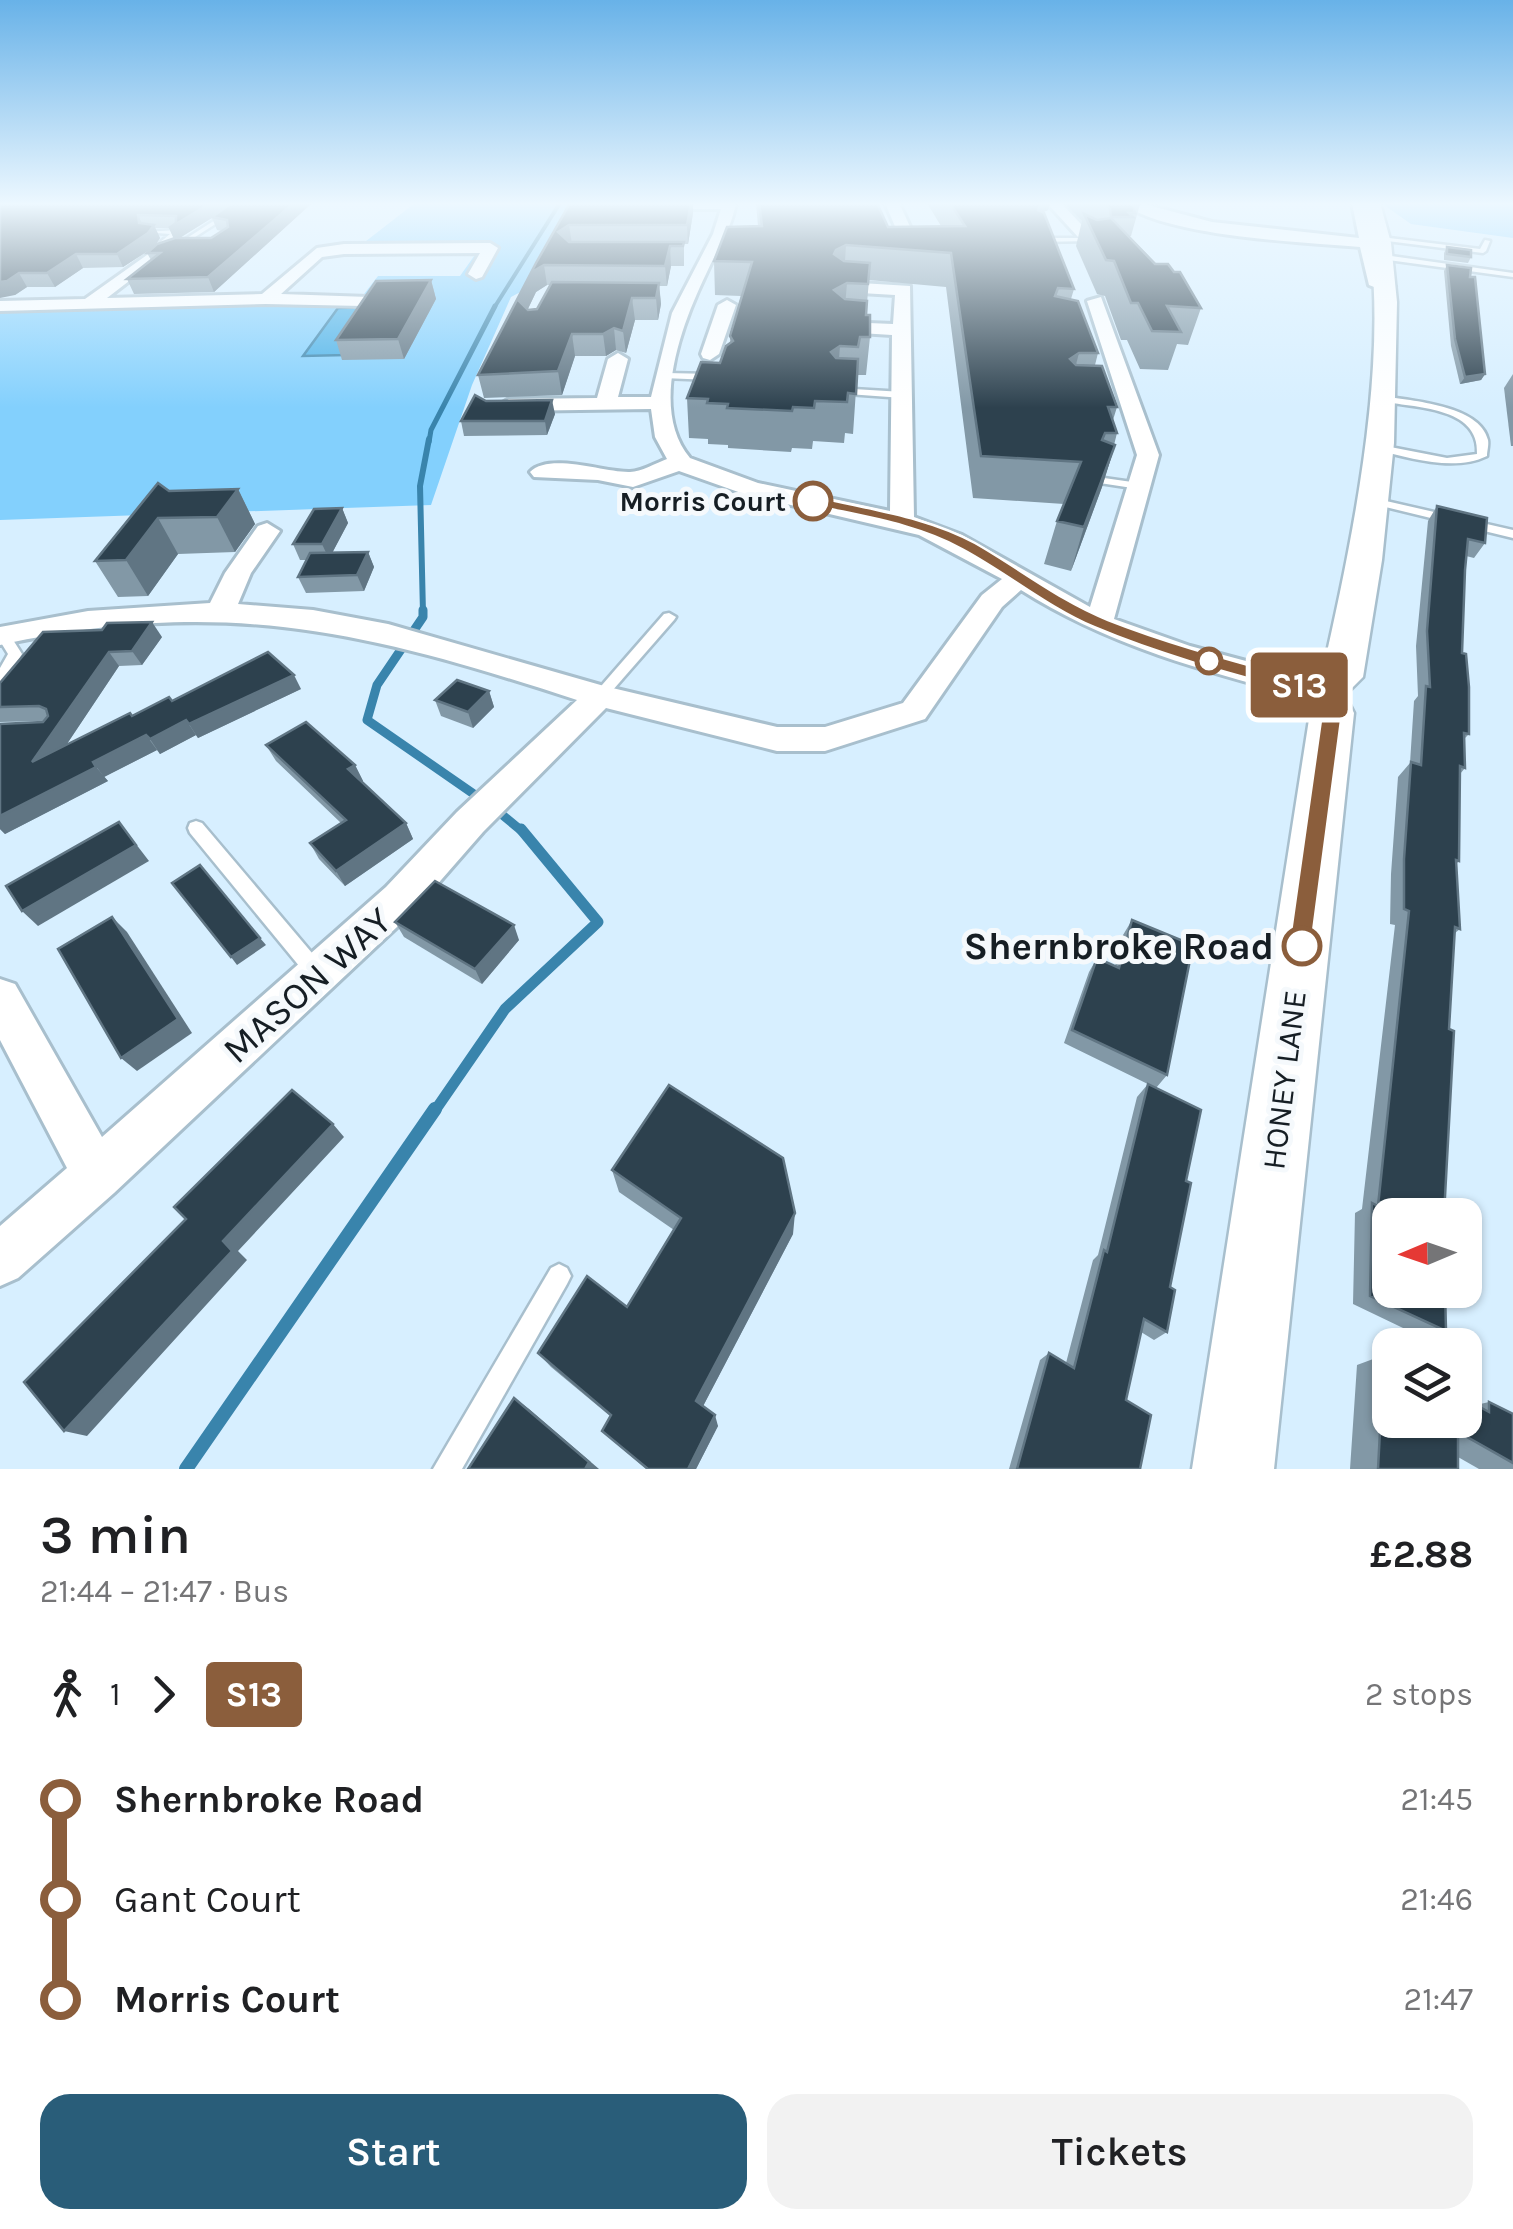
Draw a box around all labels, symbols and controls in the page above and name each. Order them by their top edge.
marker: Morris Court [794,482,832,520]
place label: Morris Court [619,485,786,518]
unlabelled marker [1196,648,1222,674]
line badge: S13 [1242,652,1356,718]
text: S13 [1271,665,1327,706]
street label: MASON WAY [214,898,401,1073]
place label: Shernbroke Road [964,924,1274,969]
marker: Shernbroke Road [1283,927,1321,965]
street label: HONEY LANE [1255,988,1314,1172]
north arrow [1372,1198,1482,1308]
map controls [1372,1198,1482,1438]
button: layers [1372,1328,1482,1438]
text: 3 min [40,1503,191,1567]
text: £2.88 [1370,1532,1473,1577]
text: 21:44 – 21:47 · Bus [40,1573,289,1610]
icon: walk [40,1667,95,1722]
icon: forward [136,1667,191,1722]
text: S13 [226,1674,282,1715]
text: 1 [110,1676,121,1713]
text: 2 stops [1365,1676,1473,1713]
text: Shernbroke Road [114,1777,424,1822]
text: 21:45 [1401,1781,1473,1818]
text: Gant Court [114,1877,301,1922]
text: 21:46 [1400,1881,1473,1918]
text: Morris Court [114,1977,340,2022]
text: 21:47 [1404,1981,1473,2018]
button: Start [40,2094,747,2209]
button: Tickets [767,2094,1473,2209]

